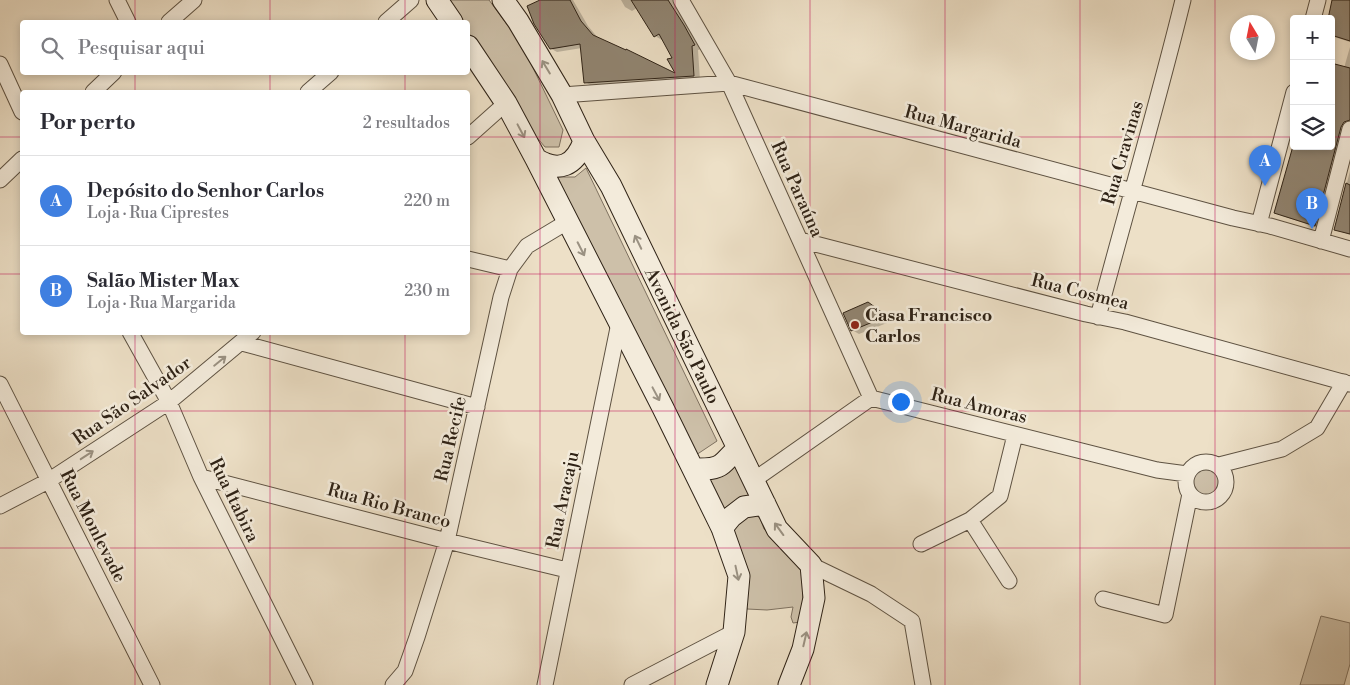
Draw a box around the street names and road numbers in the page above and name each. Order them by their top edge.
street label: Rua Cravinas [1097,98,1149,208]
street label: Rua Margarida [902,100,1025,154]
street label: Rua Paraúna [766,137,829,241]
street label: Avenida São Paulo [639,263,725,408]
street label: Rua Cosmea [1029,269,1132,315]
street label: Rua São Salvador [68,351,196,451]
street label: Rua Amoras [928,383,1030,429]
street label: Rua Recife [430,394,472,484]
street label: Rua Aracaju [541,449,585,551]
street label: Rua Itabira [204,454,265,547]
street label: Rua Monlevade [55,466,131,586]
street label: Rua Rio Branco [325,478,453,534]

